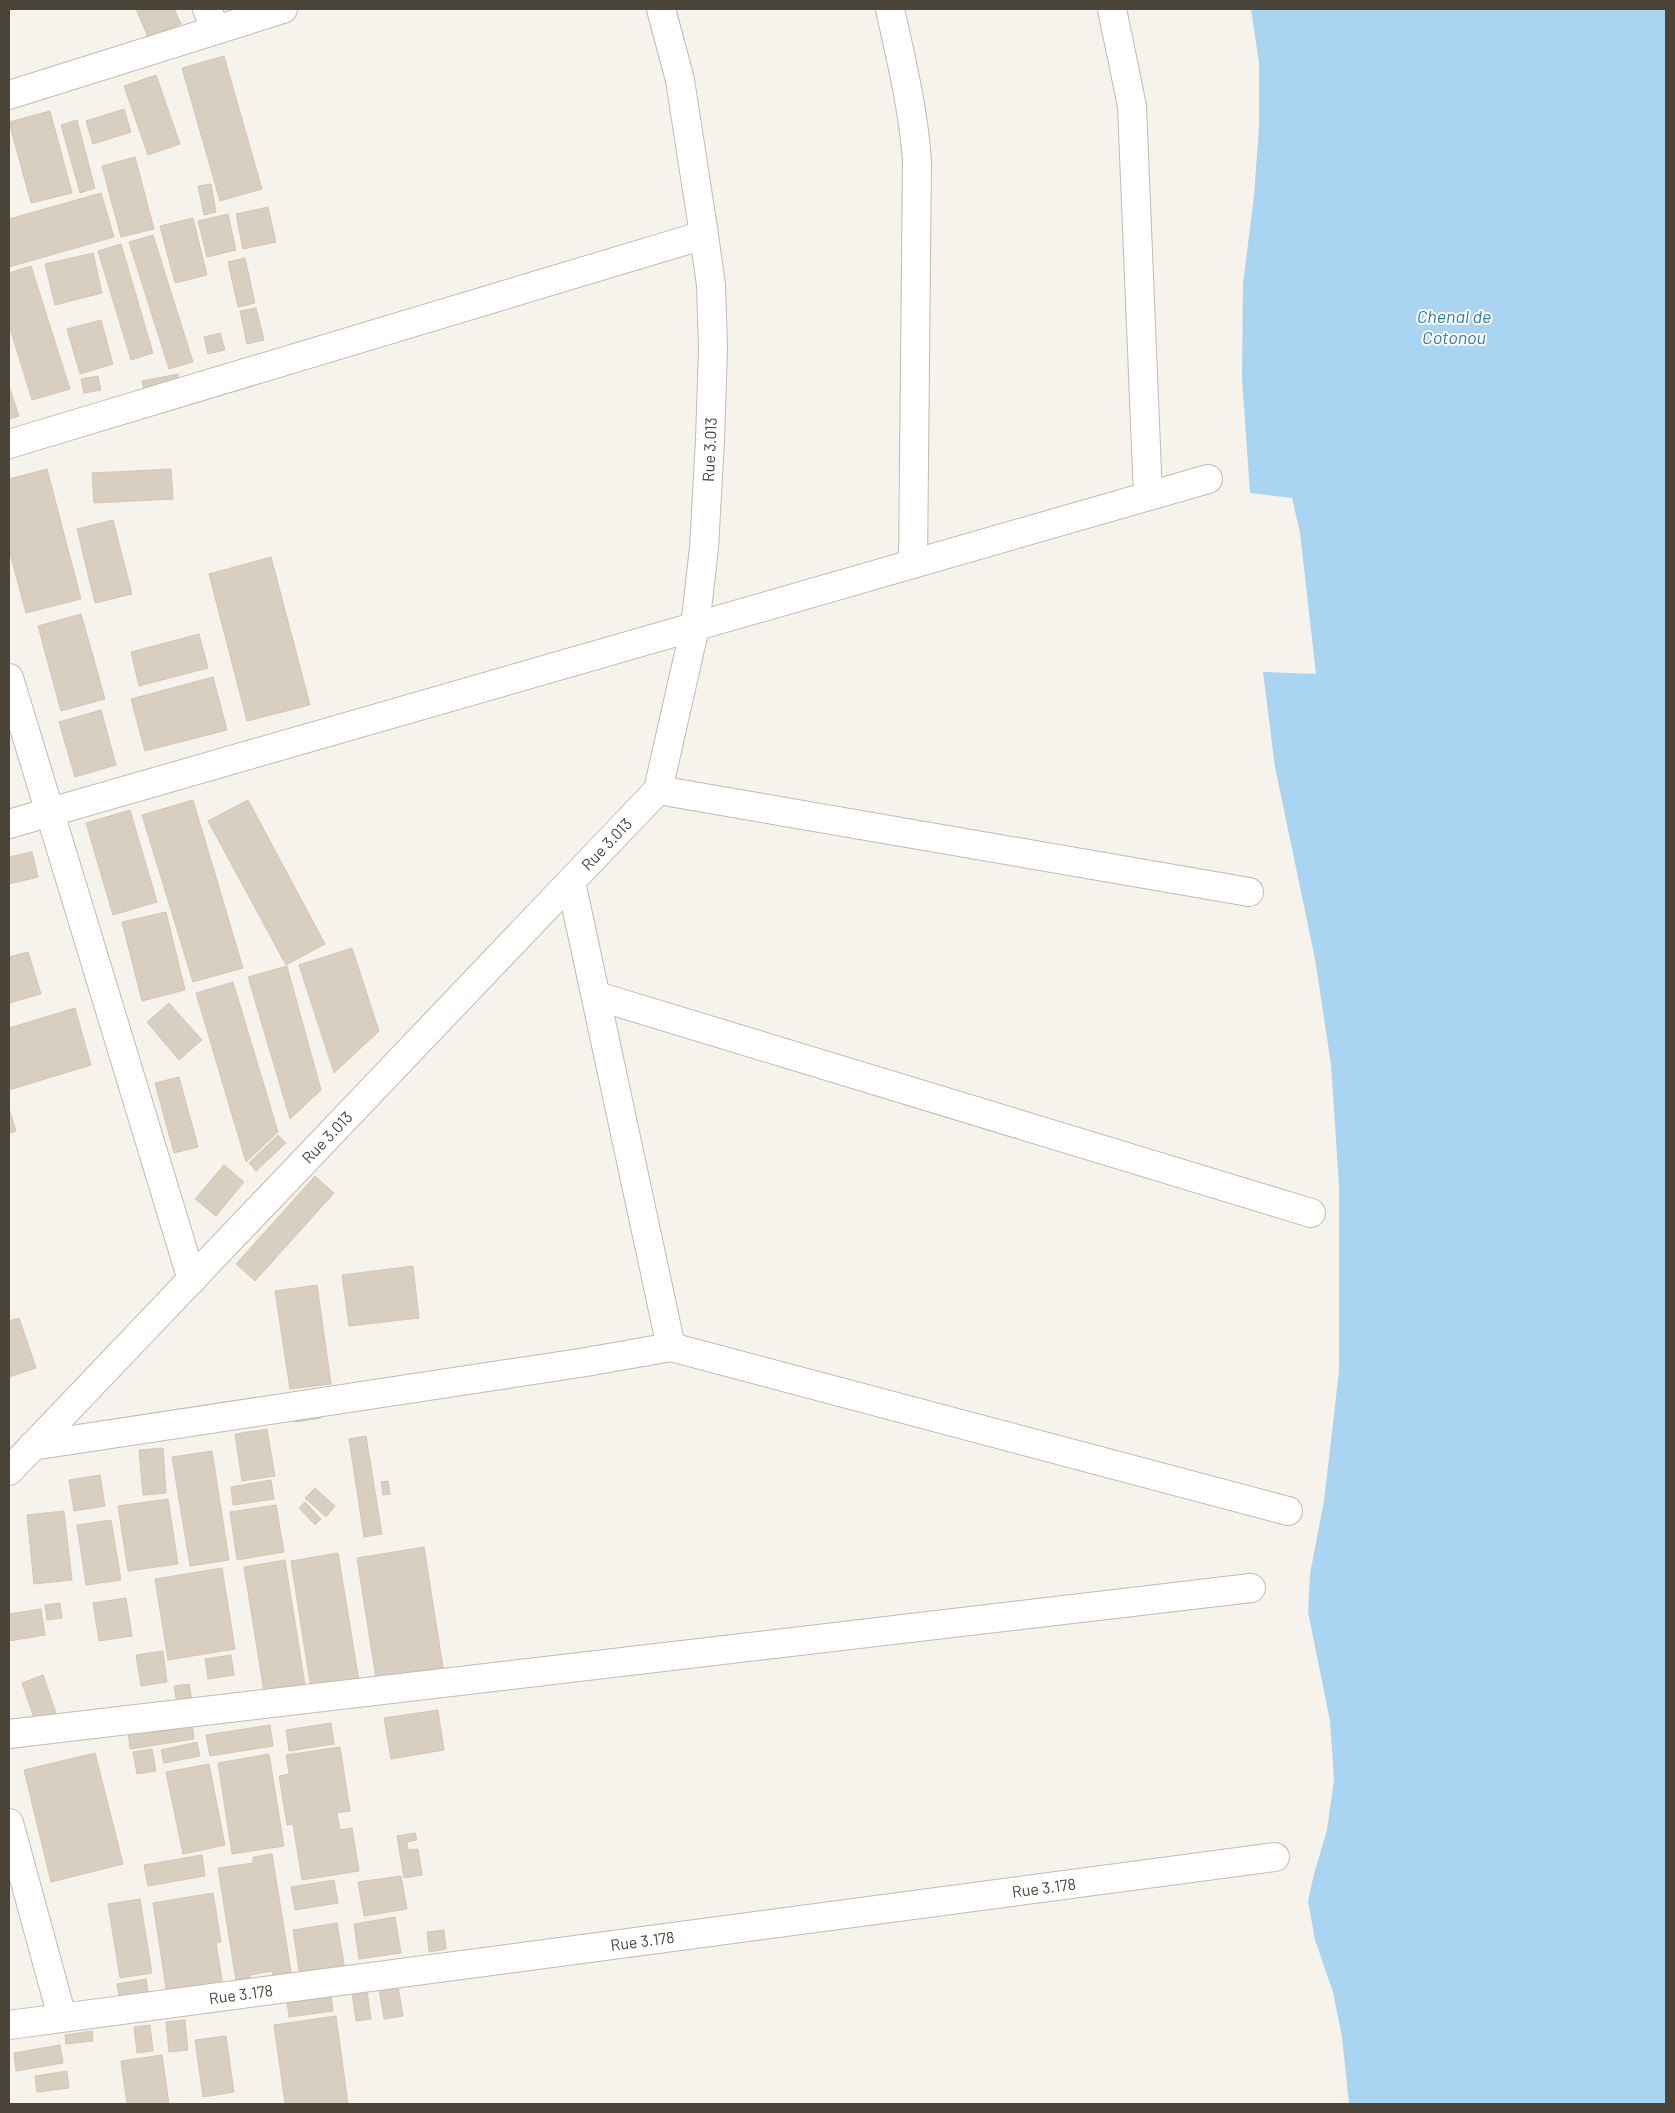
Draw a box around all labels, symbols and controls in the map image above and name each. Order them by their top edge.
water label: Chenal de Cotonou [1417,305,1491,348]
street label: Rue 3.013 [698,417,720,482]
street label: Rue 3.013 [577,814,635,874]
street label: Rue 3.013 [297,1107,356,1167]
street label: Rue 3.178 [1011,1874,1077,1901]
street label: Rue 3.178 [609,1927,676,1954]
street label: Rue 3.178 [208,1980,274,2007]

